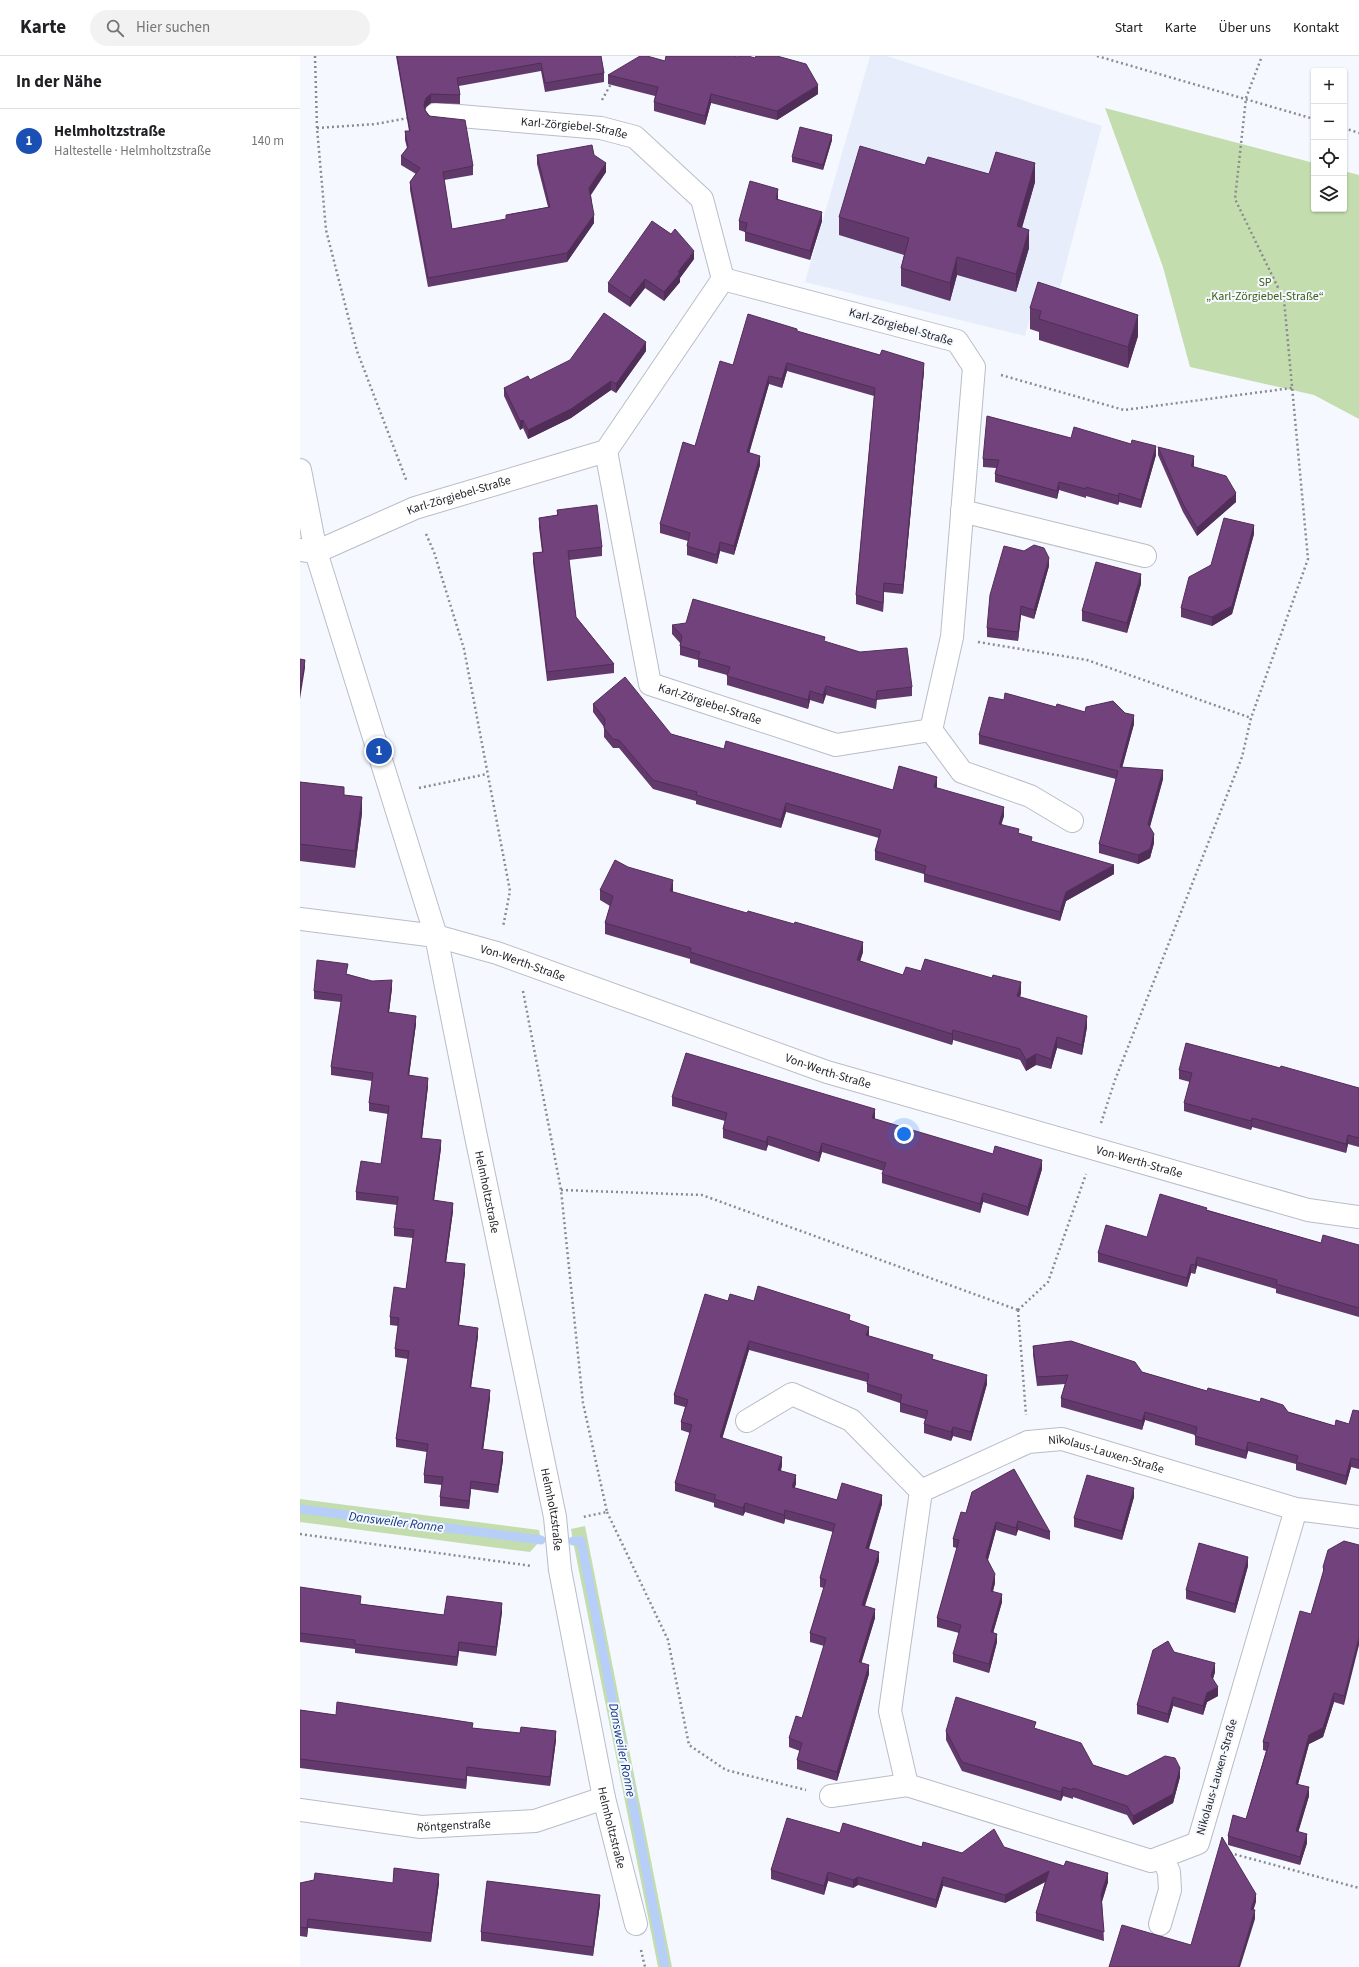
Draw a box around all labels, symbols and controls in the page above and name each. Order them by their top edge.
search box [90,10,370,46]
text: Karte [20,14,66,41]
icon: search [104,17,126,39]
text: Hier suchen [136,17,210,38]
text: Start [1115,18,1143,38]
text: Karte [1165,18,1196,38]
text: Über uns [1218,18,1271,38]
text: Kontakt [1293,18,1339,38]
map controls [1311,68,1347,212]
button: + [1311,68,1347,104]
text: In der Nähe [16,70,102,94]
button: − [1311,104,1347,140]
street label: Karl-Zörgiebel-Straße [520,113,630,143]
text: Helmholtzstraße [54,121,166,142]
text: 1 [26,132,32,150]
text: 140 m [251,132,284,150]
button: locate [1311,140,1347,176]
text: Haltestelle · Helmholtzstraße [54,142,211,160]
button: layers [1311,176,1347,212]
park label: SP „Karl-Zörgiebel-Straße“ [1206,274,1324,305]
street label: Karl-Zörgiebel-Straße [847,304,955,350]
street label: Karl-Zörgiebel-Straße [404,471,513,519]
street label: Karl-Zörgiebel-Straße [656,679,764,729]
pin: 1 [366,736,392,766]
street label: Von-Werth-Straße [478,940,568,986]
street label: Von-Werth-Straße [783,1049,873,1093]
your location [894,1124,914,1144]
street label: Von-Werth-Straße [1094,1141,1185,1182]
street label: Helmholtzstraße [471,1149,504,1235]
street label: Nikolaus-Lauxen-Straße [1047,1430,1166,1478]
street label: Helmholtzstraße [536,1466,567,1552]
water label: Dansweiler Ronne [348,1507,444,1537]
water label: Dansweiler Ronne [604,1701,640,1799]
street label: Nikolaus-Lauxen-Straße [1192,1717,1242,1837]
street label: Helmholtzstraße [594,1785,630,1870]
street label: Röntgenstraße [416,1815,491,1836]

